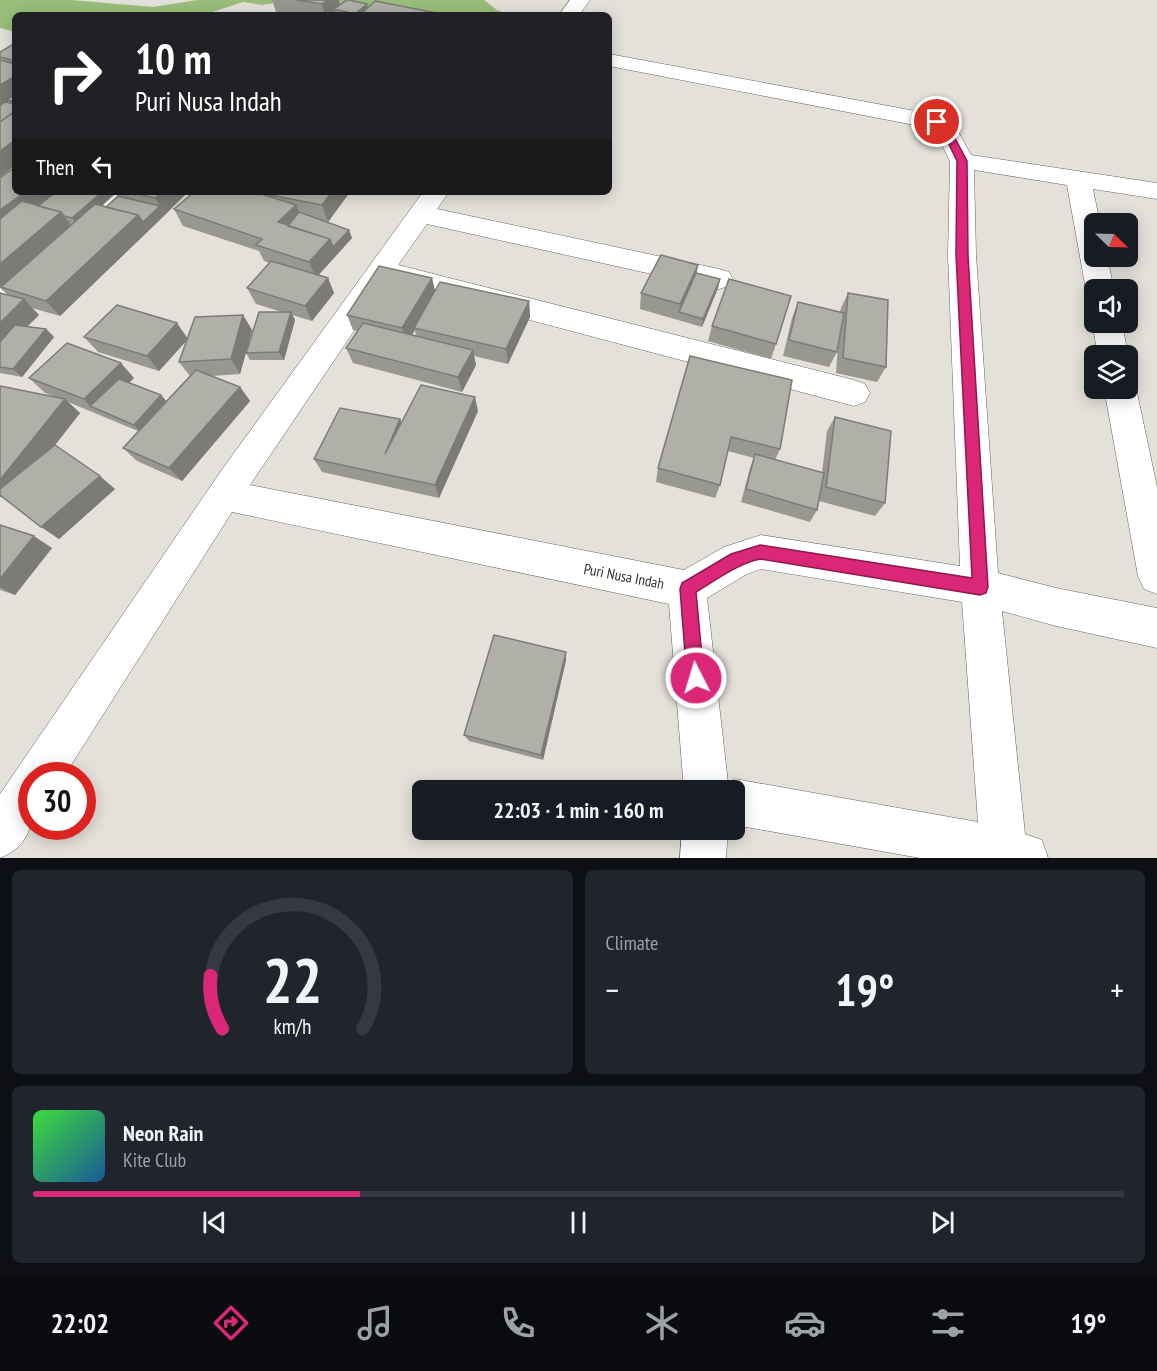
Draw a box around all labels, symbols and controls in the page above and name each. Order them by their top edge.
text: 10 m [135,31,212,86]
icon: right [36,36,114,114]
text: Puri Nusa Indah [135,84,282,118]
pin [911,96,962,147]
icon: arrive [920,105,953,138]
icon: left [86,150,119,183]
text: Then [36,153,74,181]
north arrow [1084,213,1138,267]
map controls [1084,213,1138,399]
button: sound [1084,279,1138,333]
button: layers [1084,345,1138,399]
street label: Puri Nusa Indah [582,559,666,593]
position arrow [664,646,728,710]
speed limit sign: 30 [18,762,96,840]
text: 22:03 · 1 min · 160 m [493,796,664,824]
text: Climate [606,930,658,956]
text: 22 [262,939,322,1020]
text: 19° [835,960,894,1018]
text: − [606,968,619,1011]
text: + [1110,968,1124,1011]
text: km/h [273,1012,311,1040]
text: Neon Rain [123,1119,203,1147]
text: Kite Club [123,1147,186,1173]
icon: previous [198,1206,231,1239]
icon: pause [562,1206,595,1239]
icon: next [926,1206,959,1239]
icon: directions [210,1302,252,1344]
icon: music [354,1302,396,1344]
icon: phone [497,1302,539,1344]
icon: climate [641,1302,683,1344]
icon: car [784,1302,826,1344]
icon: filters [927,1302,969,1344]
text: 22:02 [51,1306,109,1340]
text: 19° [1071,1306,1106,1340]

